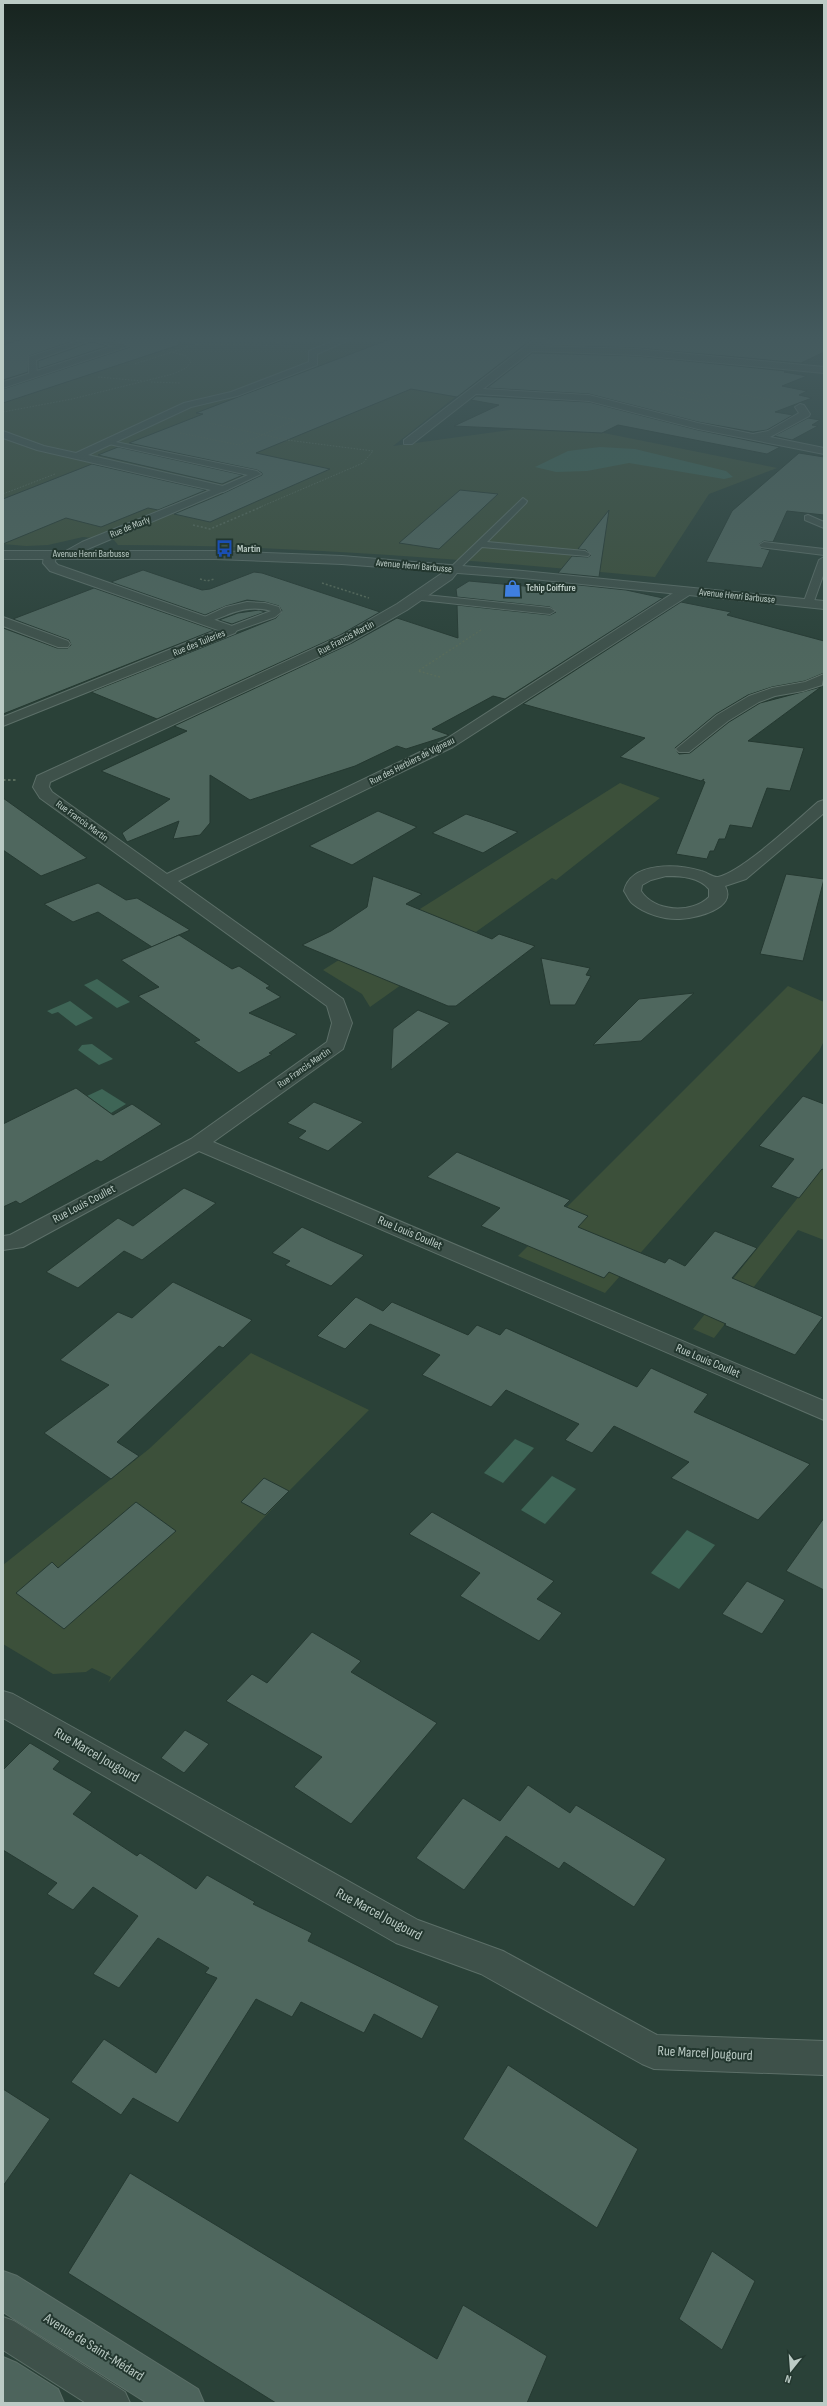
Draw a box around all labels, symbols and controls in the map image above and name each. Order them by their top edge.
street label: Rue de Marly [108,513,152,541]
bus stop icon: Martin [214,539,234,559]
place label: Martin [237,543,260,555]
street label: Avenue Henri Barbusse [52,548,129,560]
street label: Avenue Henri Barbusse [374,557,453,575]
shop icon: Tchip Coiffure [503,578,523,598]
place label: Tchip Coiffure [526,582,576,594]
street label: Avenue Henri Barbusse [697,586,776,606]
street label: Rue Francis Martin [316,618,376,658]
street label: Rue des Tuileries [171,627,227,659]
street label: Rue des Herbiers de Vigneau [367,734,457,788]
street label: Rue Francis Martin [53,798,111,844]
street label: Rue Francis Martin [275,1045,333,1091]
street label: Rue Louis Coullet [50,1181,118,1227]
street label: Rue Louis Coullet [375,1213,445,1253]
street label: Rue Louis Coullet [673,1341,743,1381]
street label: Rue Marcel Jougourd [52,1724,143,1786]
street label: Rue Marcel Jougourd [333,1884,425,1944]
street label: Rue Marcel Jougourd [657,2042,753,2064]
street label: Avenue de Saint-Médard [40,2309,147,2385]
north arrow [771,2350,811,2390]
text: N [783,2372,793,2386]

